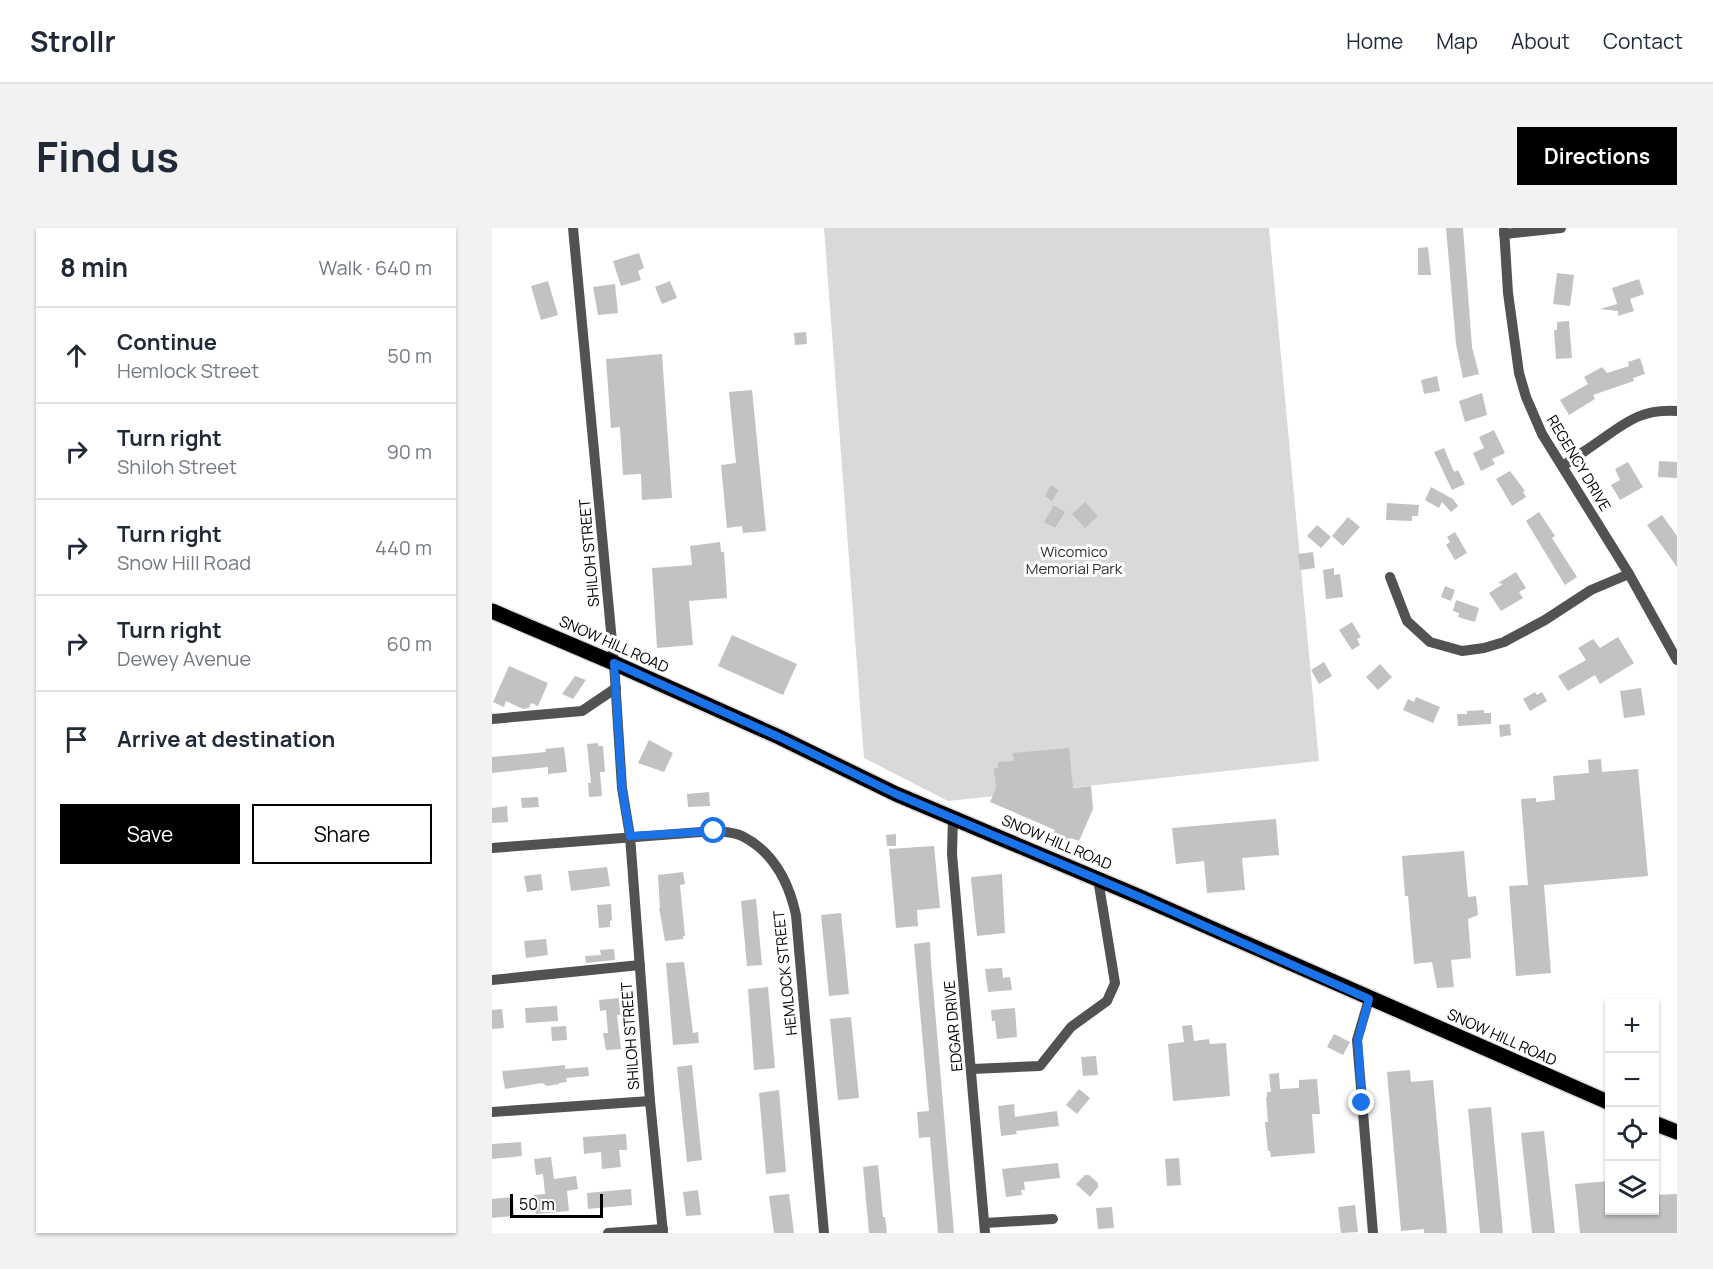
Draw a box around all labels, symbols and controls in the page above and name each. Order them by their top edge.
text: Strollr [30,22,116,60]
text: Home [1346,27,1403,55]
text: Map [1436,27,1478,55]
text: About [1511,27,1570,55]
text: Contact [1603,27,1683,55]
text: Find us [36,127,179,185]
button: Directions [1517,127,1677,185]
text: 8 min [60,249,128,285]
text: Walk · 640 m [319,254,432,281]
text: Continue [117,327,217,357]
icon: ahead [60,339,93,372]
text: 50 m [387,342,432,369]
text: Hemlock Street [117,357,259,384]
street label: REGENCY DRIVE [1542,411,1616,515]
text: Turn right [117,423,222,453]
icon: right [60,435,93,468]
text: 90 m [386,438,432,465]
text: Shiloh Street [117,453,237,480]
street label: SHILOH STREET [574,498,604,608]
text: Turn right [117,519,222,549]
icon: right [60,531,93,564]
text: 440 m [375,534,432,561]
park label: Wicomico Memorial Park [1026,541,1123,579]
text: Snow Hill Road [117,549,251,576]
street label: SNOW HILL ROAD [556,610,672,678]
text: Turn right [117,615,222,645]
icon: right [60,627,93,660]
text: 60 m [386,630,432,657]
text: Dewey Avenue [117,645,251,672]
icon: arrive [60,723,93,756]
text: Arrive at destination [117,724,335,754]
button: Save [60,804,240,864]
button: Share [252,804,432,864]
street label: SNOW HILL ROAD [999,809,1115,875]
route start [700,817,726,843]
street label: HEMLOCK STREET [768,909,802,1037]
street label: EDGAR DRIVE [939,980,967,1072]
street label: SHILOH STREET [616,981,644,1091]
map controls [1605,999,1659,1215]
button: + [1605,999,1659,1053]
street label: SNOW HILL ROAD [1444,1003,1560,1071]
button: − [1605,1053,1659,1107]
route end [1348,1089,1374,1115]
button: locate [1605,1107,1659,1161]
button: layers [1605,1161,1659,1215]
scale bar [510,1191,603,1218]
text: 50 m [519,1193,555,1215]

